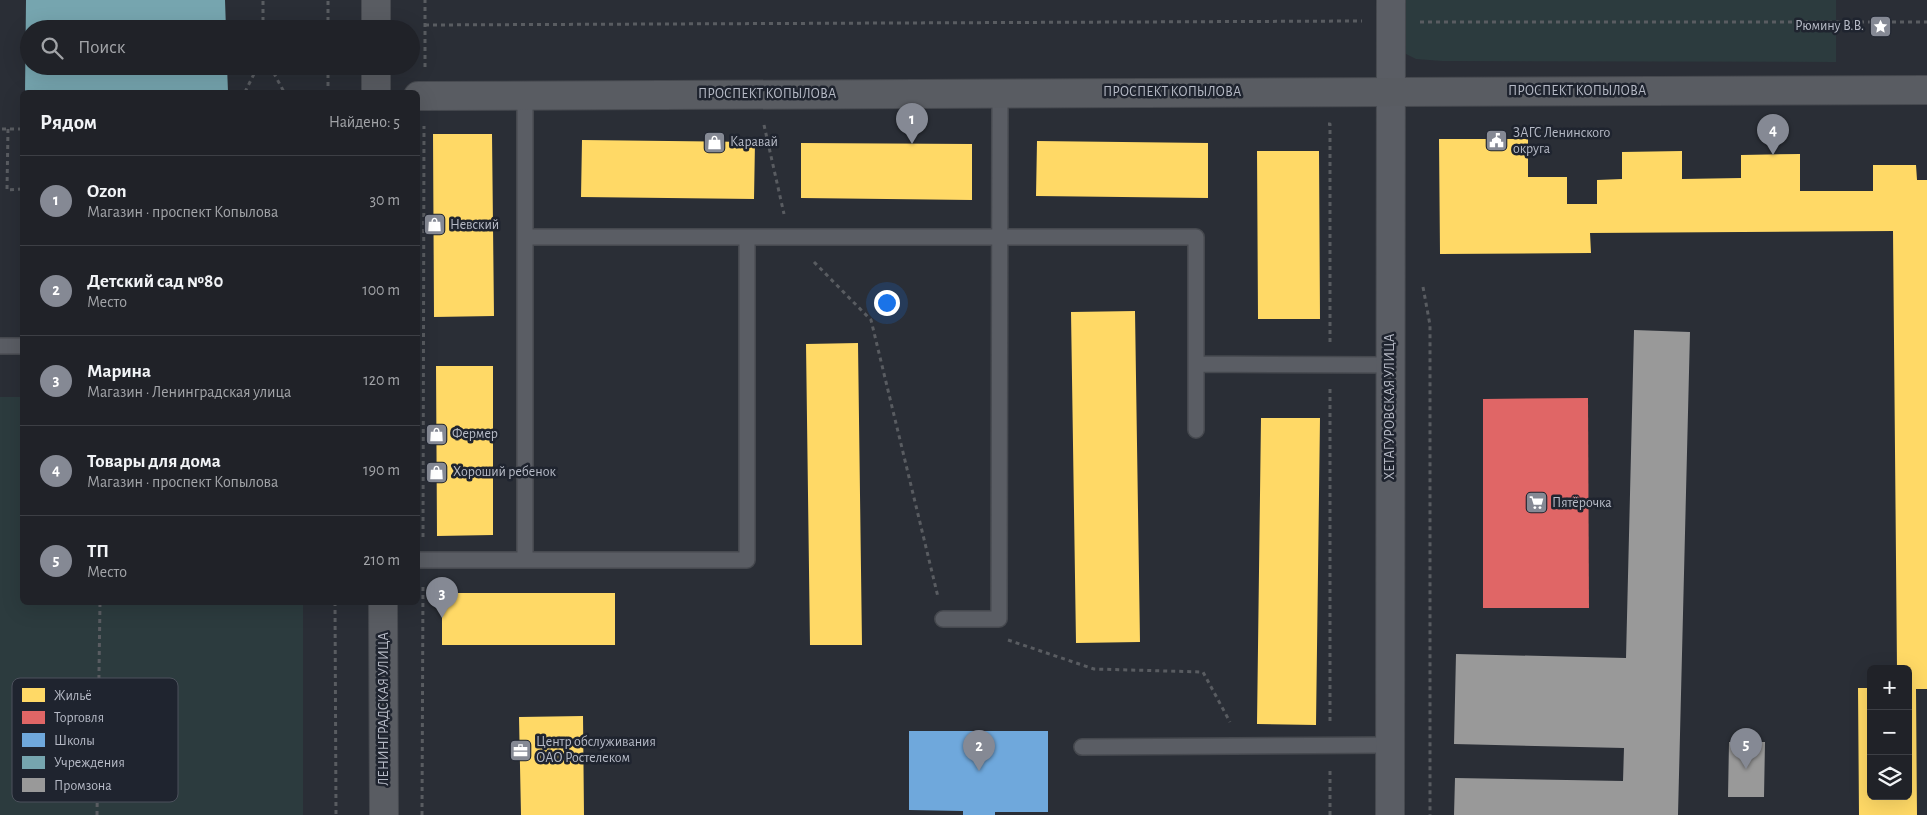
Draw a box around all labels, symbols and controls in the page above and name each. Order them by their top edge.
place icon: Рюмину В.В. [1868,14,1892,38]
place label: Рюмину В.В. [1795,19,1864,33]
search box [20,20,420,75]
icon: search [38,34,66,62]
text: Поиск [78,38,125,57]
street label: ПРОСПЕКТ КОПЫЛОВА [1508,84,1646,98]
street label: ПРОСПЕКТ КОПЫЛОВА [1103,85,1241,99]
street label: ПРОСПЕКТ КОПЫЛОВА [698,87,836,101]
pin: 1 [896,103,928,144]
text: Рядом [40,112,97,133]
text: Найдено: 5 [329,114,400,130]
pin: 4 [1757,114,1789,155]
place label: ЗАГС Ленинского округа [1513,126,1611,156]
public building icon: ЗАГС Ленинского округа [1485,129,1509,153]
shop icon: Каравай [702,130,726,154]
place label: Каравай [730,135,778,149]
text: Ozon [87,182,126,201]
text: 1 [53,192,59,208]
text: 30 m [370,192,400,208]
text: Магазин · проспект Копылова [87,204,278,220]
shop icon: Невский [422,213,446,237]
place label: Невский [450,218,499,232]
text: Детский сад №80 [87,272,223,291]
text: 2 [52,282,60,298]
text: 100 m [362,282,400,298]
your location [874,290,900,316]
text: Место [87,294,127,310]
street label: ХЕТАГУРОВСКАЯ УЛИЦА [1383,334,1397,480]
text: Марина [87,362,151,381]
text: 3 [53,372,59,388]
text: 120 m [363,372,400,388]
text: Магазин · Ленинградская улица [87,384,291,400]
shop icon: Фермер [424,422,448,446]
place label: Фермер [452,427,498,441]
text: Товары для дома [87,452,221,471]
shop icon: Хороший ребенок [425,460,449,484]
text: 4 [52,462,60,478]
text: 190 m [363,462,400,478]
place label: Хороший ребенок [453,465,556,479]
text: Магазин · проспект Копылова [87,474,278,490]
supermarket icon: Пятёрочка [1524,491,1548,515]
place label: Пятёрочка [1552,496,1612,510]
text: ТП [87,542,109,561]
text: 5 [53,552,59,568]
text: 210 m [363,552,400,568]
text: Место [87,564,127,580]
pin: 3 [426,577,458,618]
street label: ЛЕНИНГРАДСКАЯ УЛИЦА [377,632,391,786]
map controls [1867,665,1912,800]
button: + [1867,665,1912,710]
legend [12,678,178,802]
text: Жильё [54,689,92,703]
button: − [1867,710,1912,755]
text: Торговля [54,711,104,725]
pin: 5 [1730,728,1762,769]
pin: 2 [963,730,995,771]
text: Школы [54,734,95,748]
place label: Центр обслуживания ОАО Ростелеком [536,735,656,765]
office icon: Центр обслуживания ОАО Ростелеком [508,738,532,762]
button: layers [1867,755,1912,800]
text: Учреждения [54,756,125,770]
text: Промзона [54,779,112,793]

